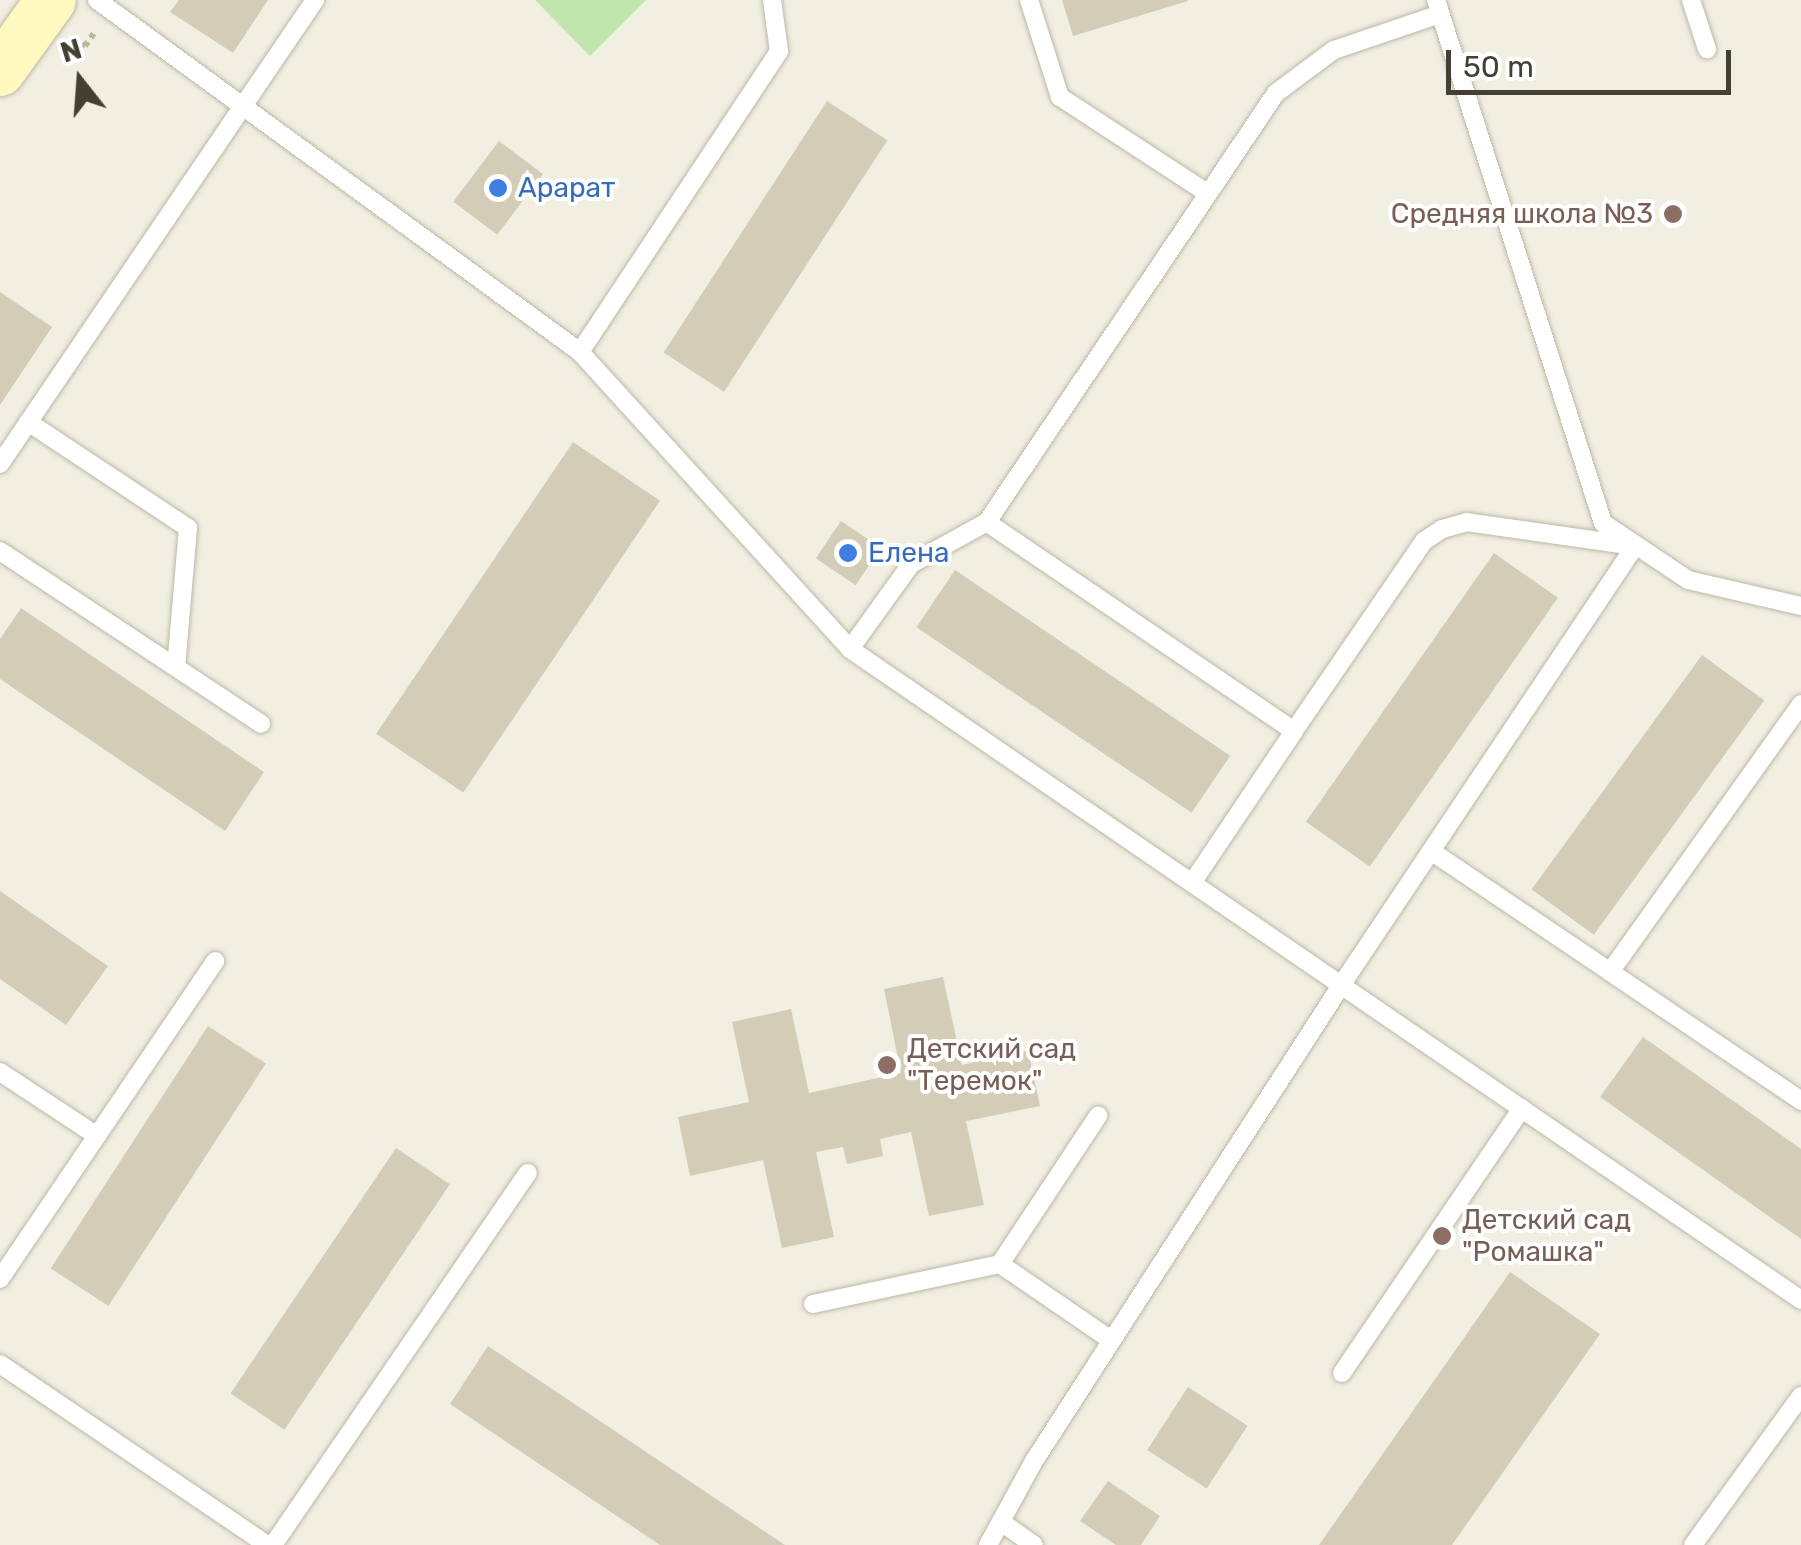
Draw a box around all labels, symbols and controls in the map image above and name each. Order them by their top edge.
north arrow [30,30,130,130]
scale bar [1451,30,1736,92]
text: N [57,32,86,70]
text: 50 m [1463,49,1534,85]
place label: Арарат [518,171,615,205]
marker: Арарат [487,177,509,199]
place label: Средняя школа №3 [1391,197,1653,231]
marker: Средняя школа №3 [1662,203,1684,225]
place label: Елена [868,536,949,570]
marker: Елена [837,542,859,564]
place label: Детский сад "Теремок" [907,1032,1076,1098]
marker: Детский сад "Теремок" [876,1054,898,1076]
place label: Детский сад "Ромашка" [1462,1203,1631,1269]
marker: Детский сад "Ромашка" [1431,1225,1453,1247]

